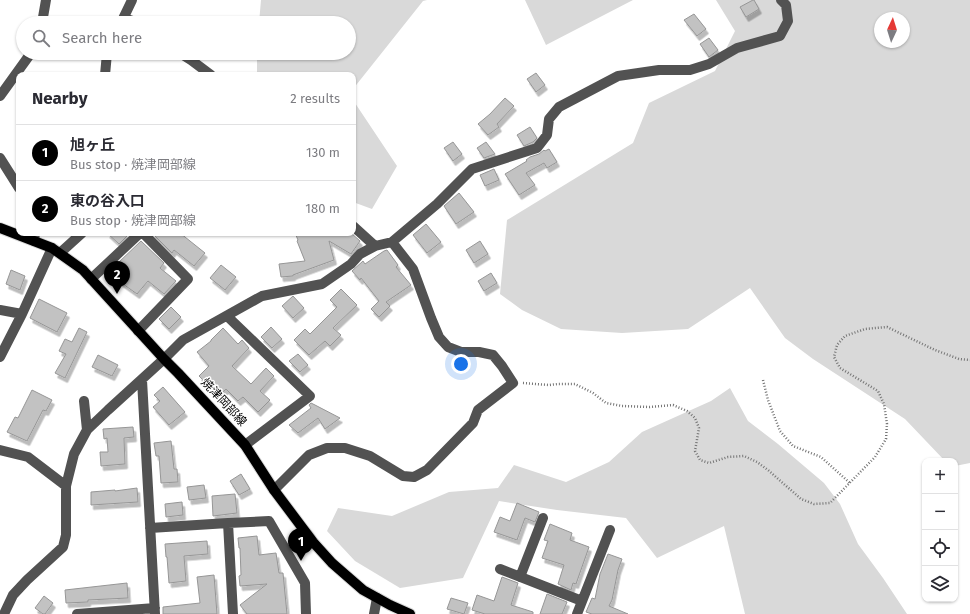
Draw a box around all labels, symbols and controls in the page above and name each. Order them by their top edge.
north arrow [874,12,910,48]
search box [16,16,356,60]
icon: search [30,27,52,49]
text: Search here [62,29,142,47]
text: Nearby [32,88,87,109]
text: 2 results [290,91,340,106]
text: 旭ヶ丘 [70,136,115,154]
text: 1 [42,145,48,160]
text: 130 m [306,145,340,160]
text: Bus stop · 焼津岡部線 [70,157,196,172]
text: 東の谷入口 [70,192,145,210]
text: 2 [42,201,48,216]
text: 180 m [305,201,340,216]
text: Bus stop · 焼津岡部線 [70,213,196,228]
pin: 2 [104,261,130,294]
your location [451,354,471,374]
street label: 焼津岡部線 [198,375,250,429]
map controls [922,458,958,602]
button: + [922,458,958,494]
button: − [922,494,958,530]
pin: 1 [288,528,314,561]
button: locate [922,530,958,566]
button: layers [922,566,958,602]

